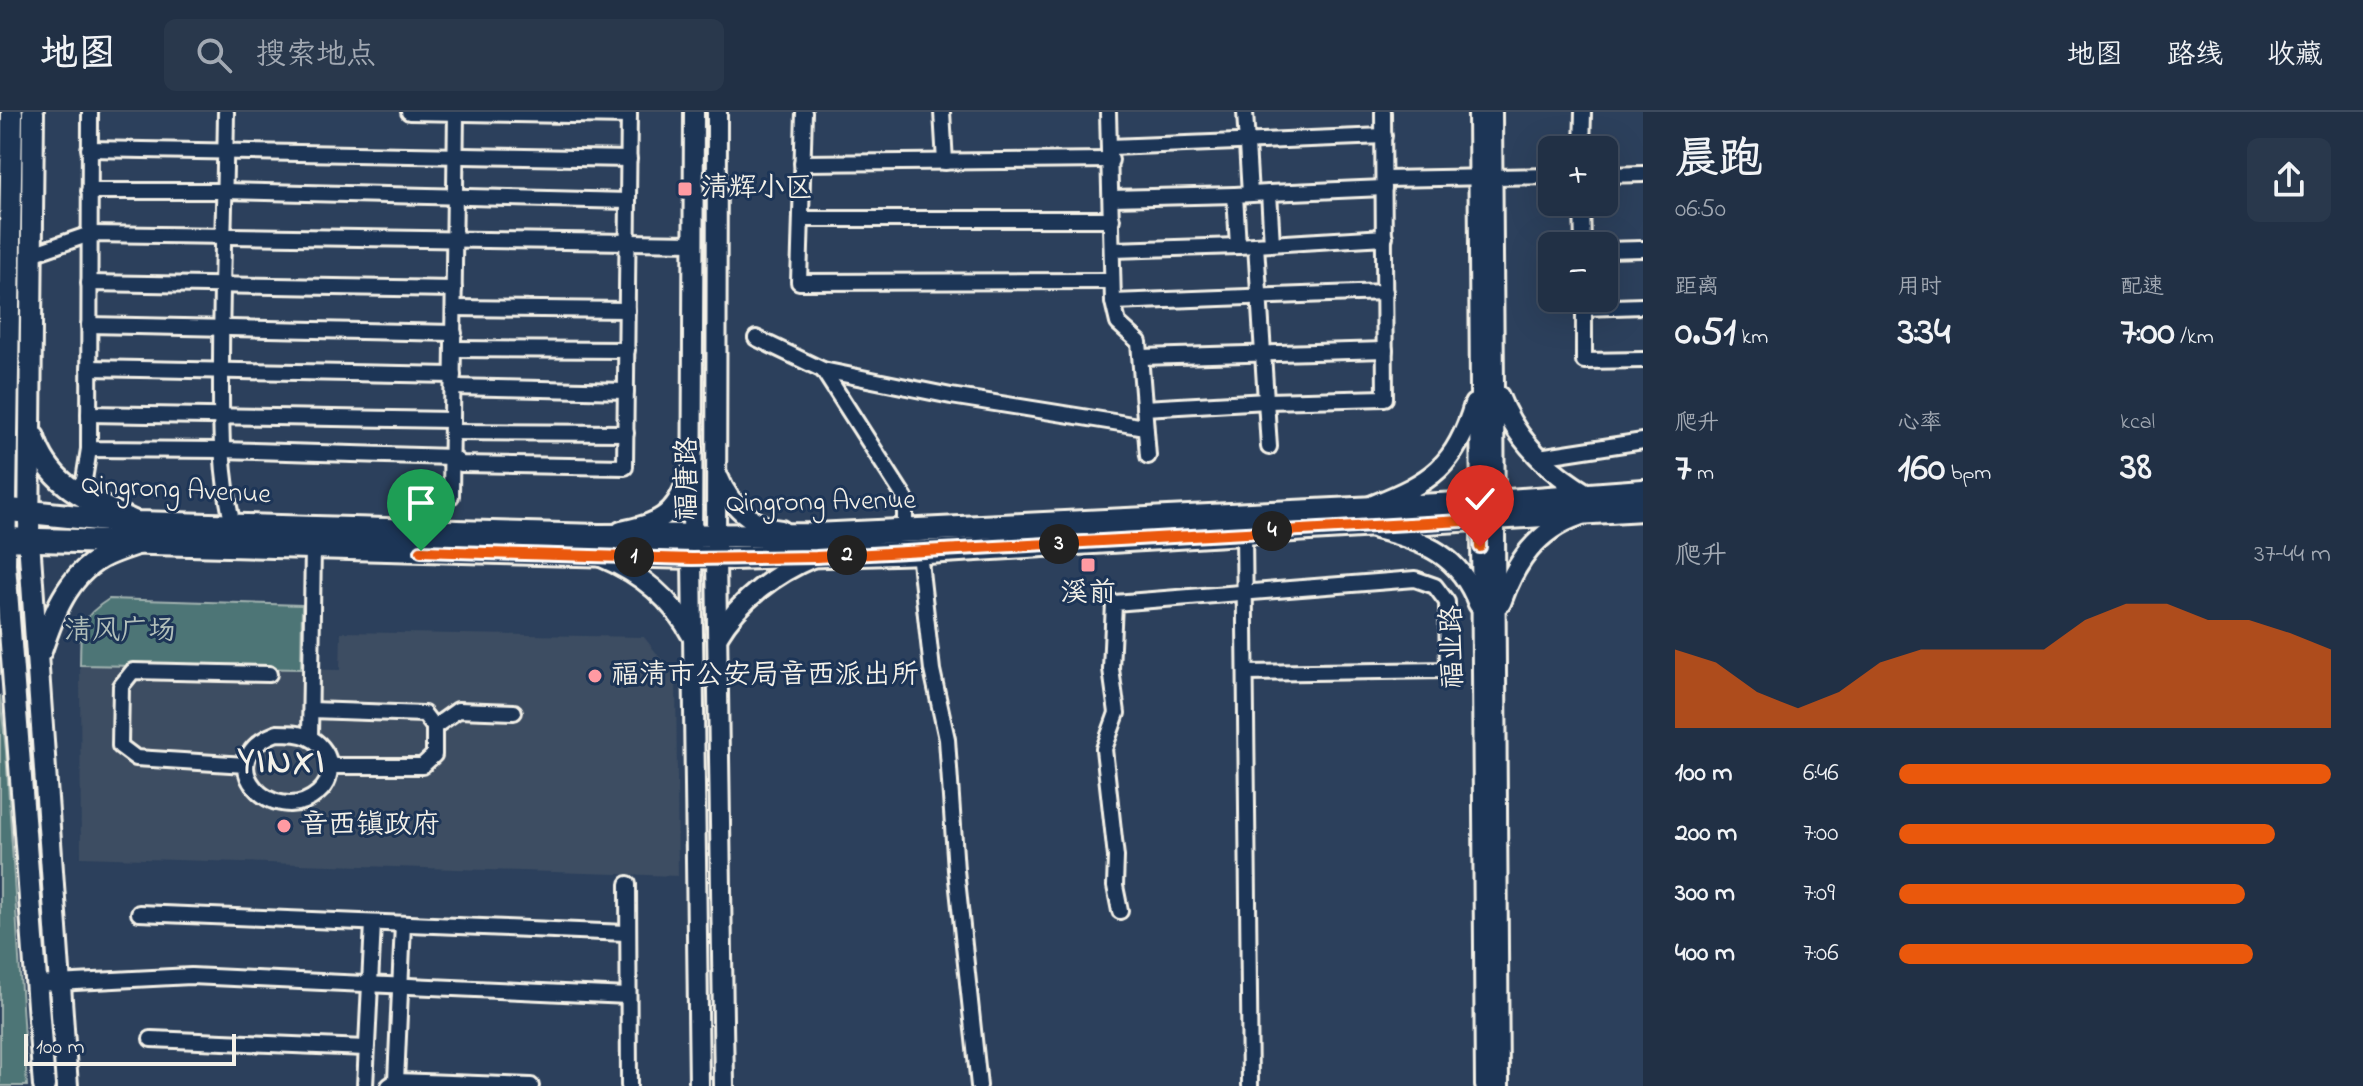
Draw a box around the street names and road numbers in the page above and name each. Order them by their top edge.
street label: 福唐路 [668,437,709,521]
street label: Qingrong Avenue [80,466,272,516]
street label: Qingrong Avenue [726,481,917,525]
street label: 福业路 [1433,605,1475,689]

